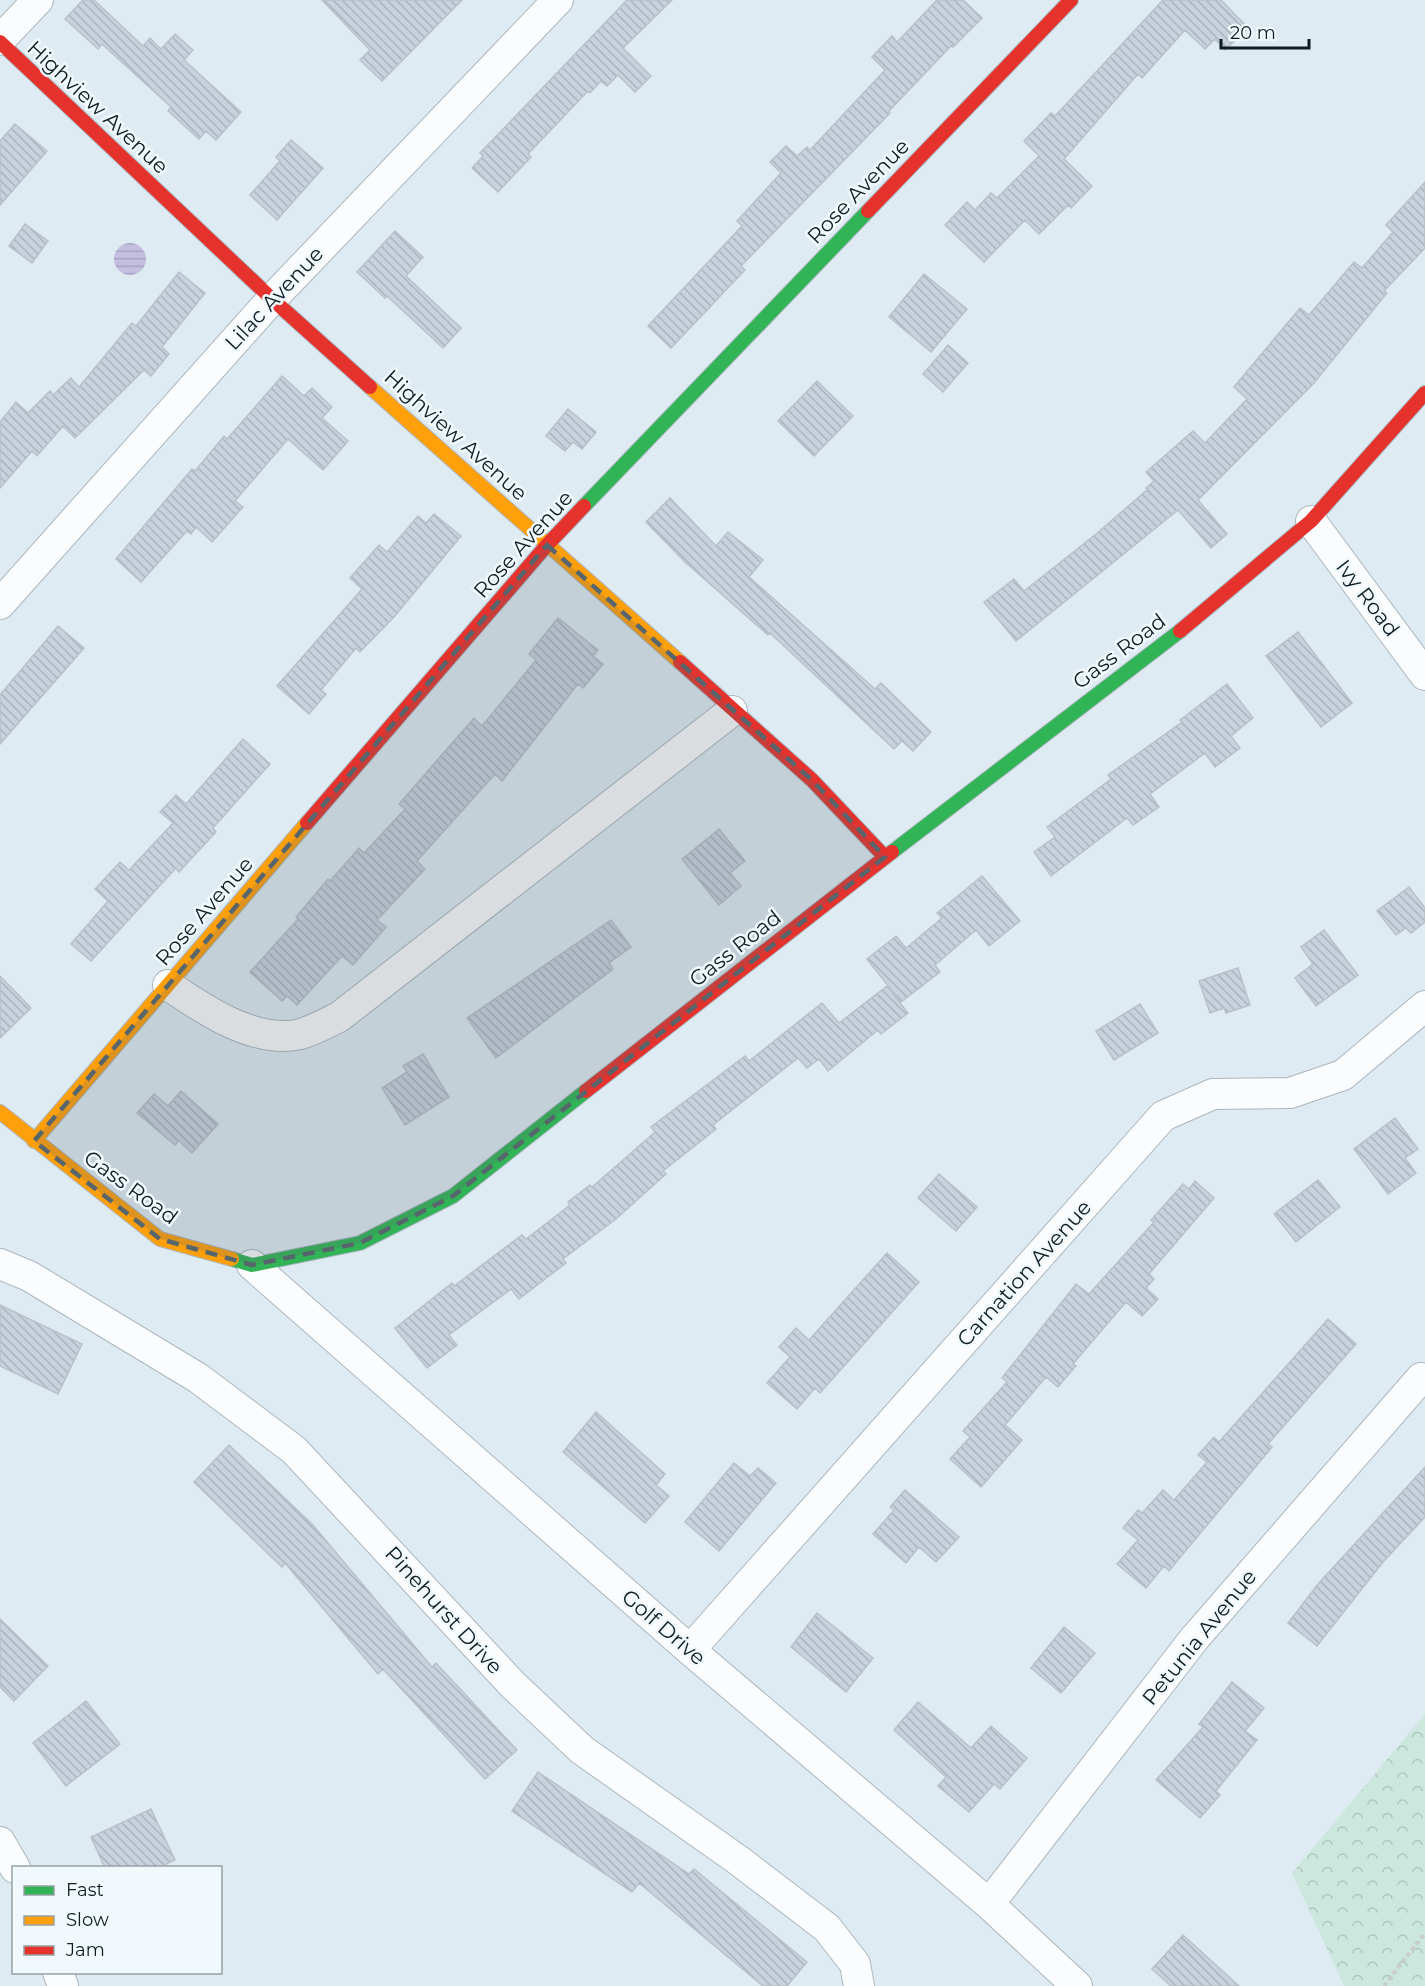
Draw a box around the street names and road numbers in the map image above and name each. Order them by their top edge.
street label: Highview Avenue [22,35,174,179]
street label: Rose Avenue [802,133,914,249]
street label: Lilac Avenue [220,241,328,355]
street label: Highview Avenue [379,364,533,506]
street label: Rose Avenue [468,485,578,603]
street label: Ivy Road [1331,555,1405,641]
street label: Gass Road [1068,608,1170,694]
street label: Rose Avenue [150,851,258,971]
street label: Gass Road [684,904,786,992]
street label: Gass Road [79,1145,183,1229]
street label: Carnation Avenue [952,1195,1096,1351]
street label: Pinehurst Drive [380,1541,508,1679]
street label: Petunia Avenue [1137,1564,1261,1710]
street label: Golf Drive [617,1584,711,1670]

